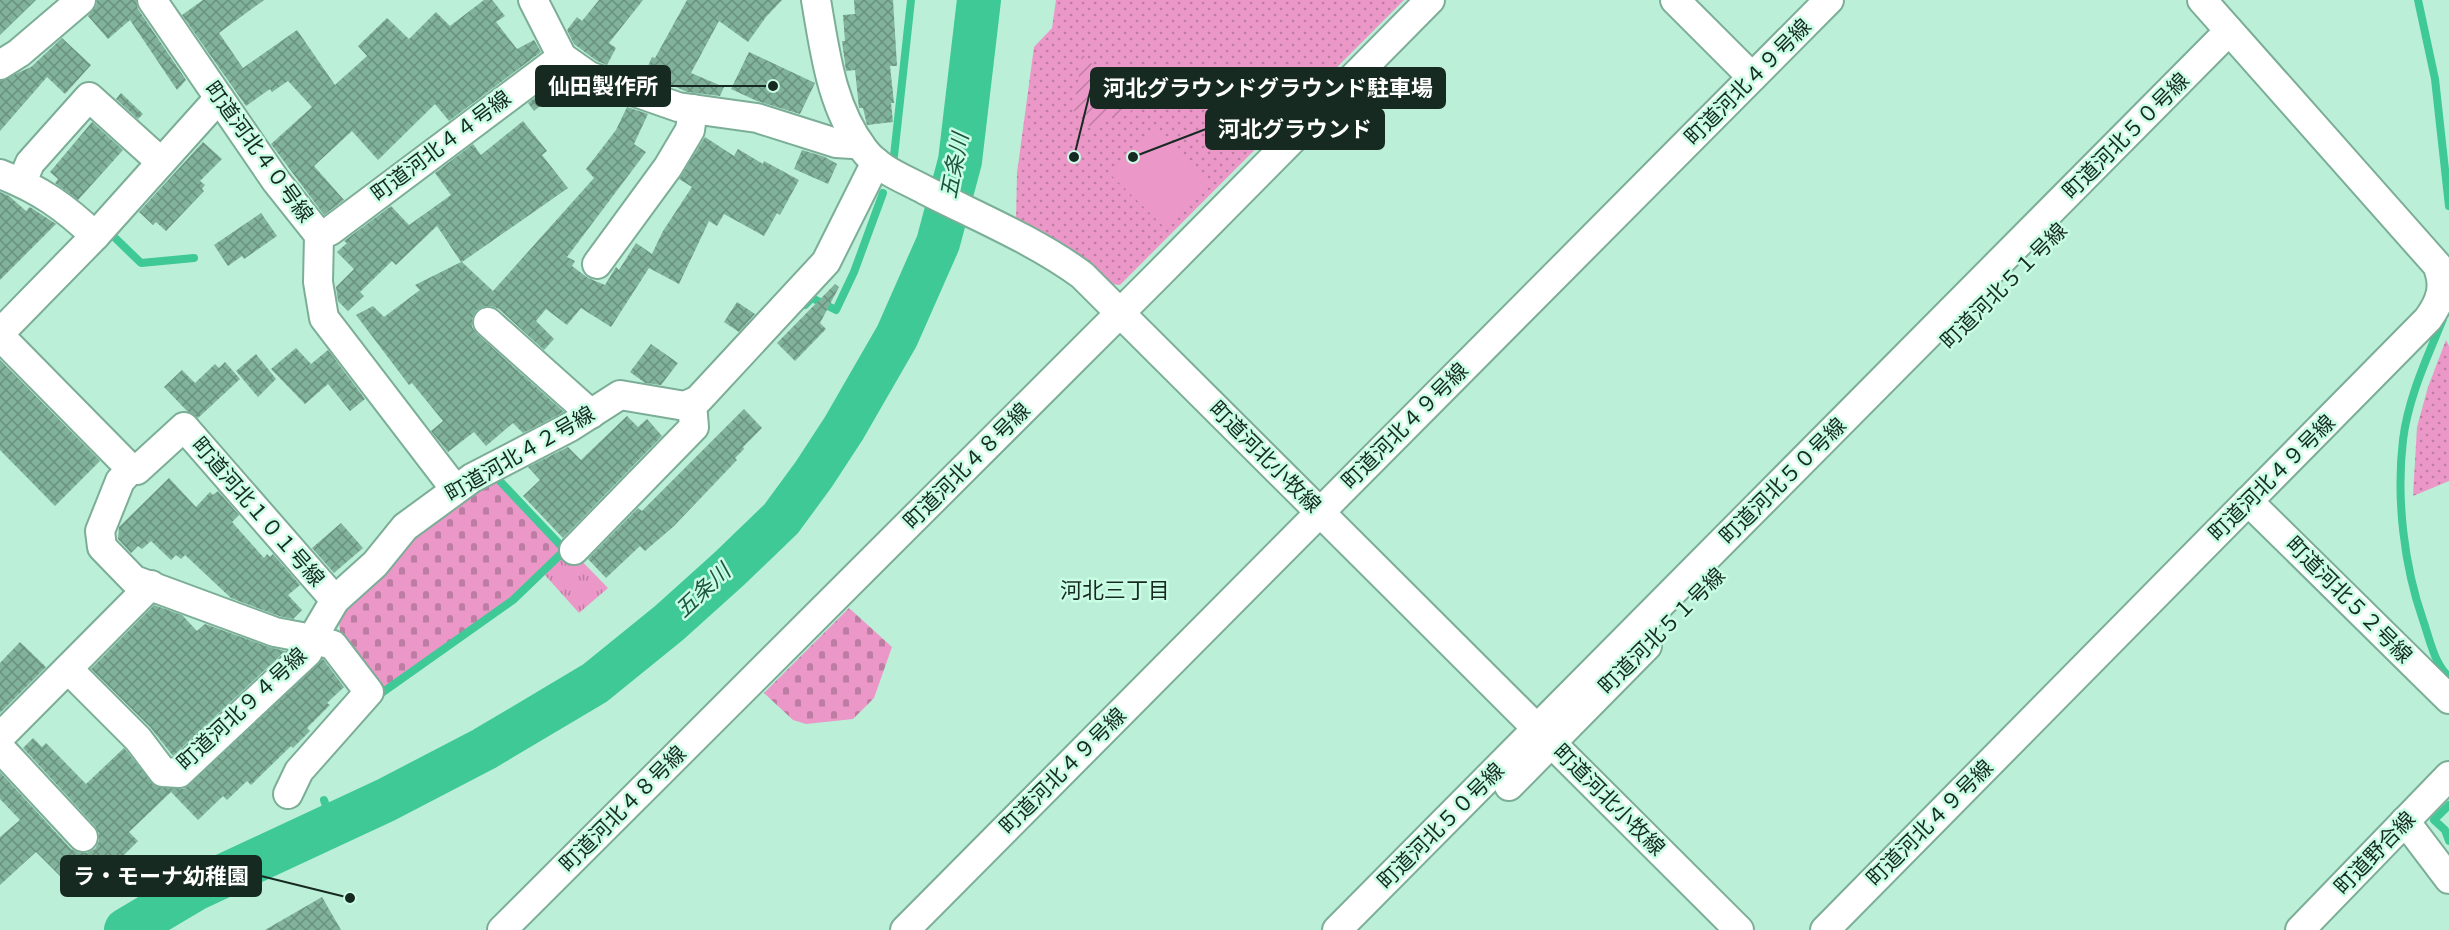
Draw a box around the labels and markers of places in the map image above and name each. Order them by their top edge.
callout: 仙田製作所 [536,66,670,106]
callout: 河北グラウンドグラウンド駐車場 [1091,68,1445,108]
callout: 河北グラウンド [1206,109,1384,149]
callout: ラ・モーナ幼稚園 [61,856,261,896]

